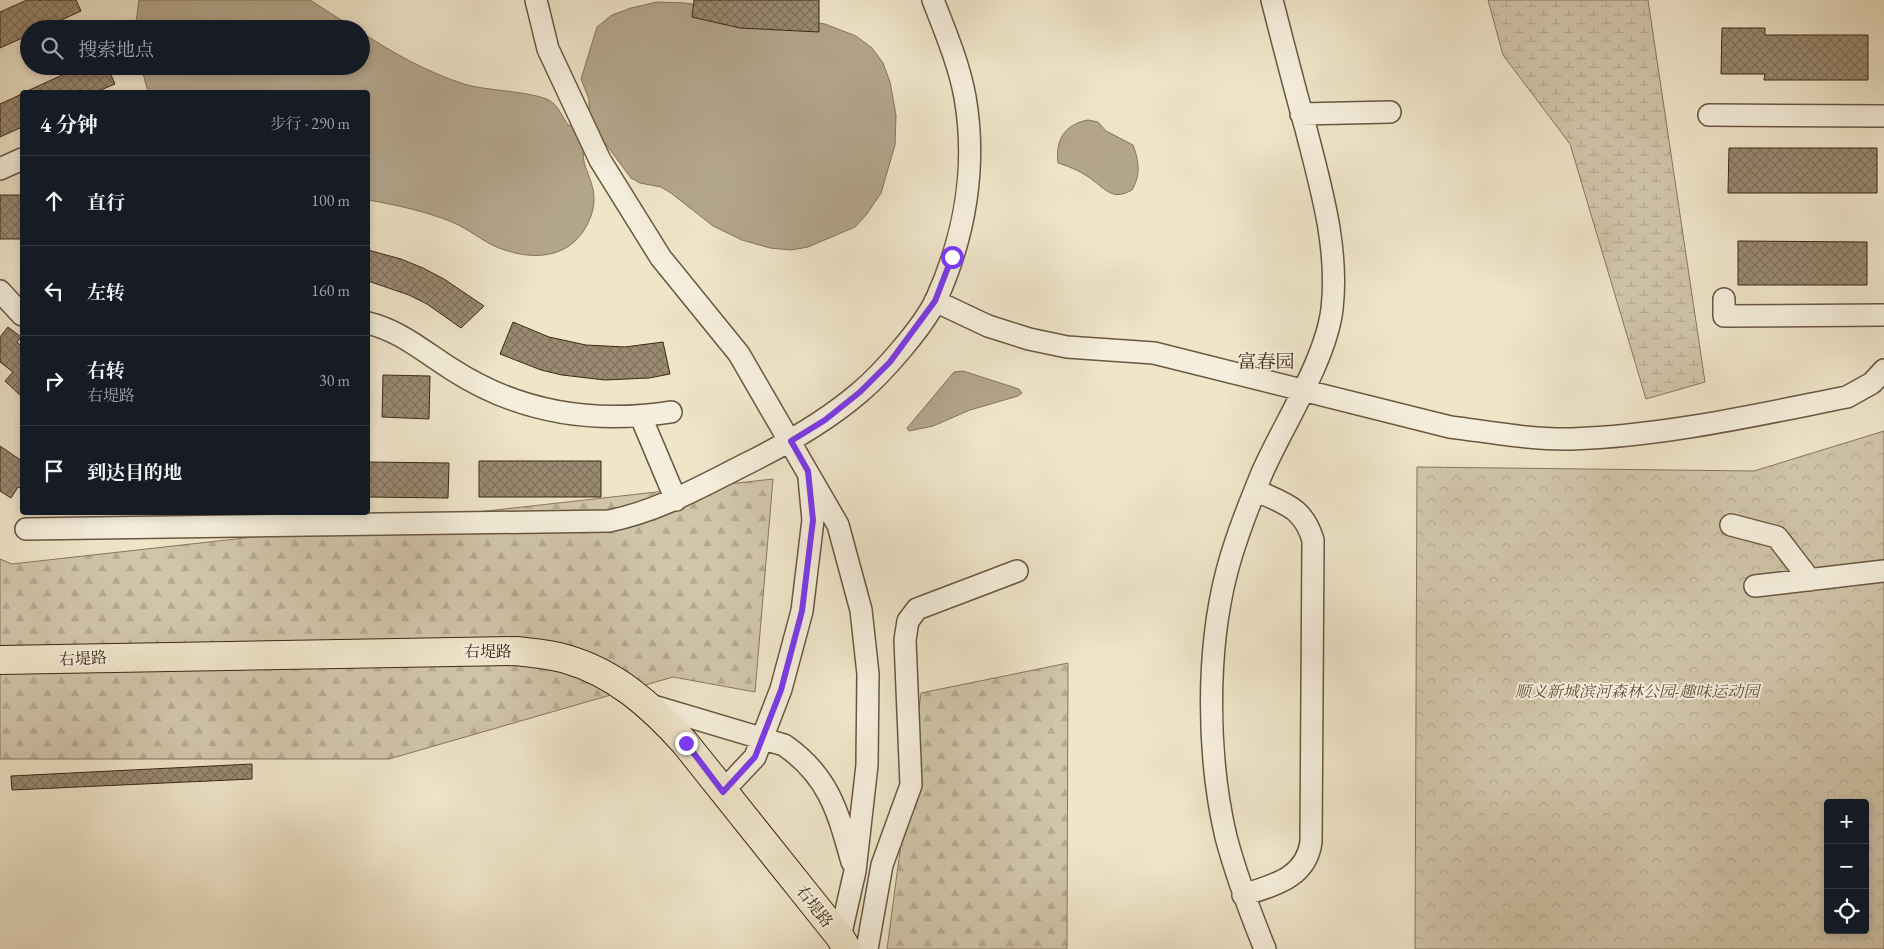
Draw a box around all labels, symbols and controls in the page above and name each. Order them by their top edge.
search box [20,20,370,75]
icon: search [38,34,66,62]
text: 搜索地点 [78,37,154,62]
text: 4 分钟 [40,111,98,138]
text: 步行 · 290 m [270,113,350,134]
icon: ahead [40,187,68,215]
text: 直行 [87,190,125,215]
text: 100 m [311,190,350,211]
route start [941,246,964,269]
icon: left [40,277,68,305]
text: 左转 [87,280,125,305]
text: 160 m [311,280,350,301]
district label: 富春园 [1237,349,1295,374]
text: 右转 [87,358,125,383]
icon: right [40,367,68,395]
text: 30 m [319,370,350,391]
text: 右堤路 [87,385,135,406]
icon: arrive [40,457,68,485]
text: 到达目的地 [87,460,182,485]
street label: 右堤路 [464,641,512,662]
street label: 右堤路 [59,647,108,670]
park label: 顺义新城滨河森林公园-趣味运动园 [1515,681,1762,702]
route end [675,732,698,755]
map controls [1824,799,1869,934]
button: + [1824,799,1869,844]
button: − [1824,844,1869,889]
street label: 右堤路 [792,881,838,932]
button: locate [1824,889,1869,934]

